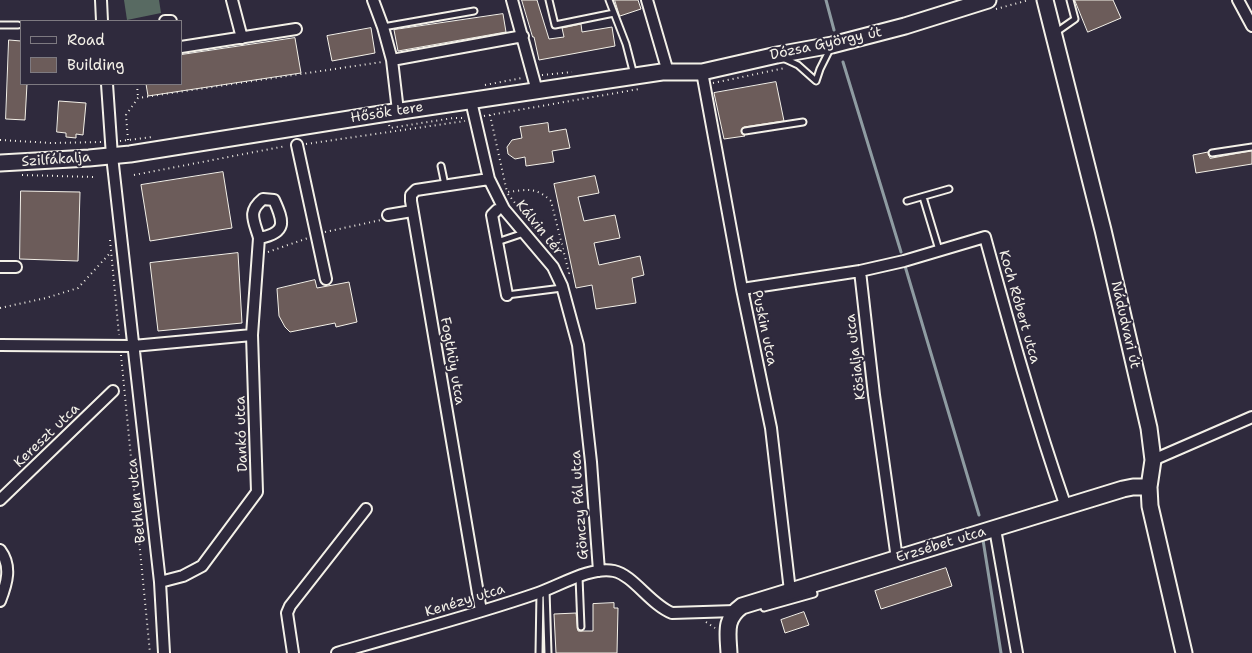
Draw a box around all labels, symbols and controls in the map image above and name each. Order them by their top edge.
legend [20,20,182,85]
street label: Dózsa György út [769,24,883,64]
text: Road [67,30,105,50]
text: Building [67,55,124,75]
street label: Hősök tere [349,99,425,127]
street label: Szilfákalja [21,149,91,171]
street label: Kálvin tér [512,197,566,259]
street label: Koch Róbert utca [995,248,1043,366]
street label: Nádudvari út [1107,280,1143,370]
street label: Puskin utca [748,289,780,367]
street label: Kösialja utca [842,313,870,401]
street label: Fogthüy utca [436,316,468,406]
street label: Dankó utca [232,396,252,472]
street label: Kereszt utca [11,401,83,471]
street label: Gönczy Pál utca [568,450,592,560]
street label: Bethlen utca [124,458,150,544]
street label: Erzsébet utca [894,523,988,567]
street label: Kenézy utca [423,581,507,621]

